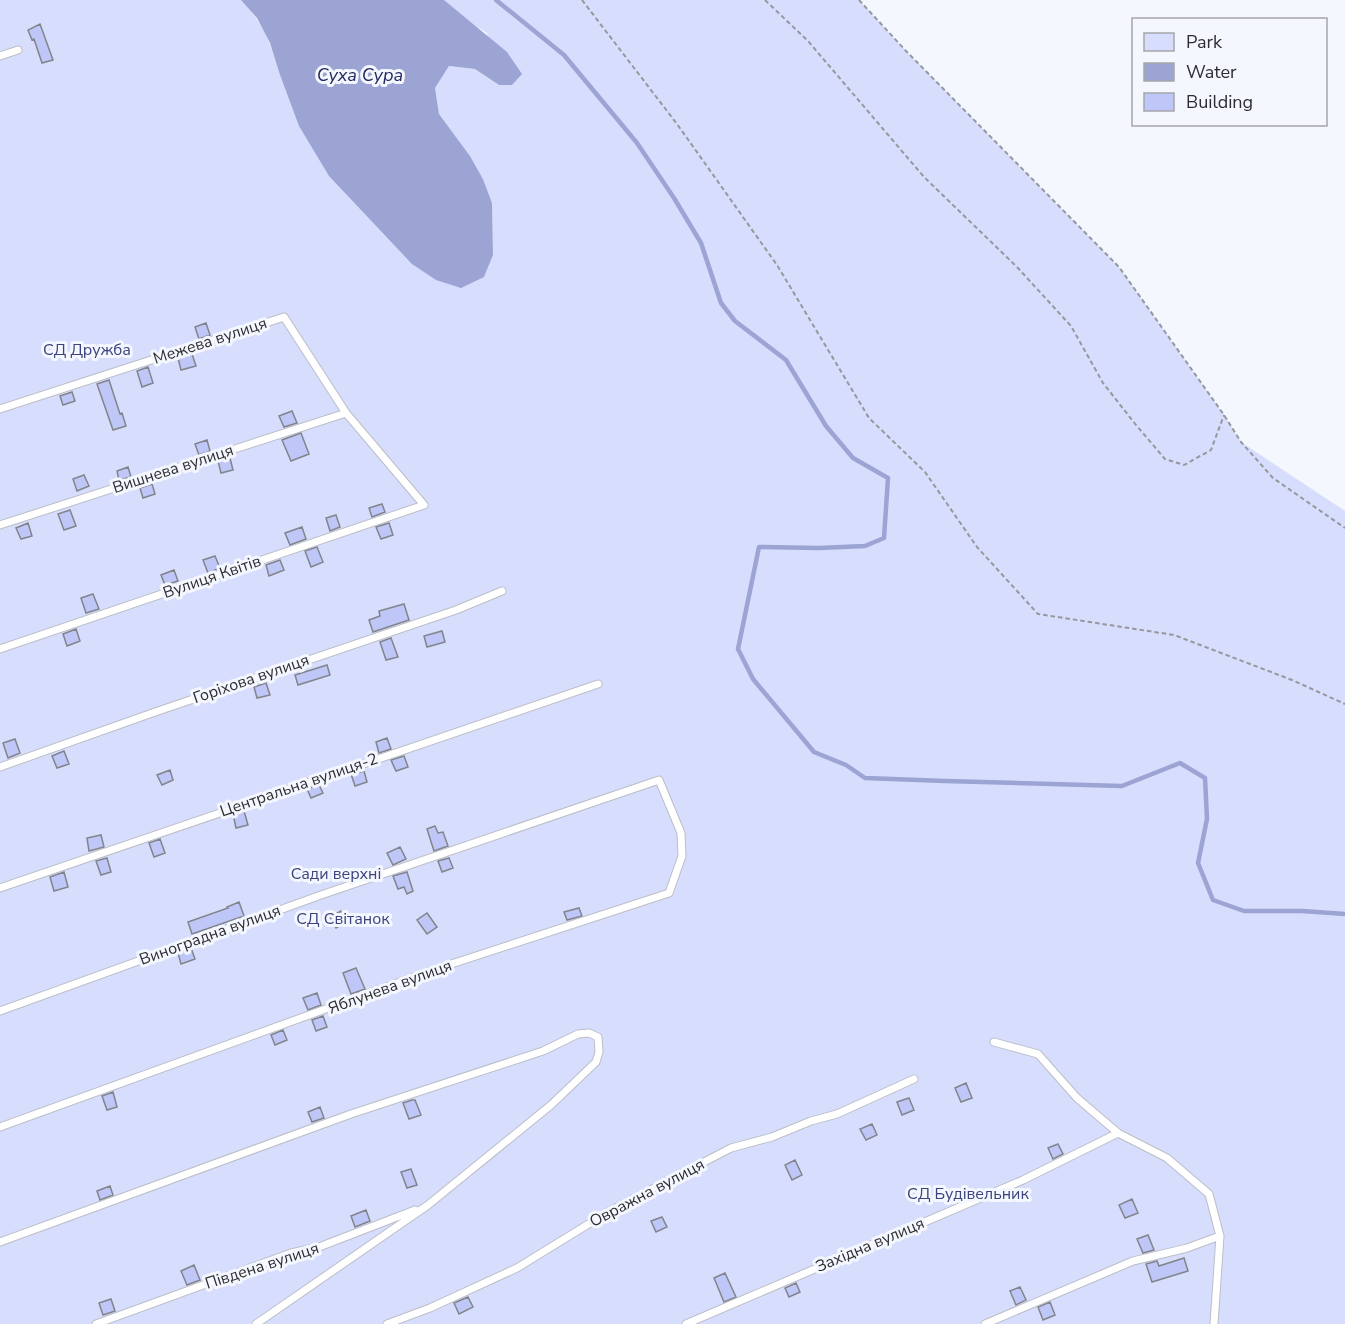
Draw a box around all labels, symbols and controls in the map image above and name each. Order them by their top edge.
legend [1132,18,1327,126]
text: Park [1186,30,1223,54]
text: Water [1186,60,1237,84]
water label: Суха Сура [317,63,403,87]
text: Building [1186,90,1253,114]
street label: Межева вулиця [150,312,270,370]
park label: СД Дружба [43,339,131,361]
street label: Вишнева вулиця [110,439,236,499]
street label: Вулиця Квітів [160,550,264,604]
street label: Горіхова вулиця [190,649,312,709]
street label: Центральна вулиця-2 [217,748,381,822]
park label: Сади верхні [291,863,381,885]
street label: Виноградна вулиця [136,899,284,971]
park label: СД Світанок [296,908,390,930]
street label: Яблунева вулиця [325,954,455,1020]
street label: Овражна вулиця [586,1153,708,1233]
park label: СД Будівельник [907,1183,1029,1205]
street label: Західна вулиця [812,1212,928,1278]
street label: Південа вулиця [202,1237,322,1295]

